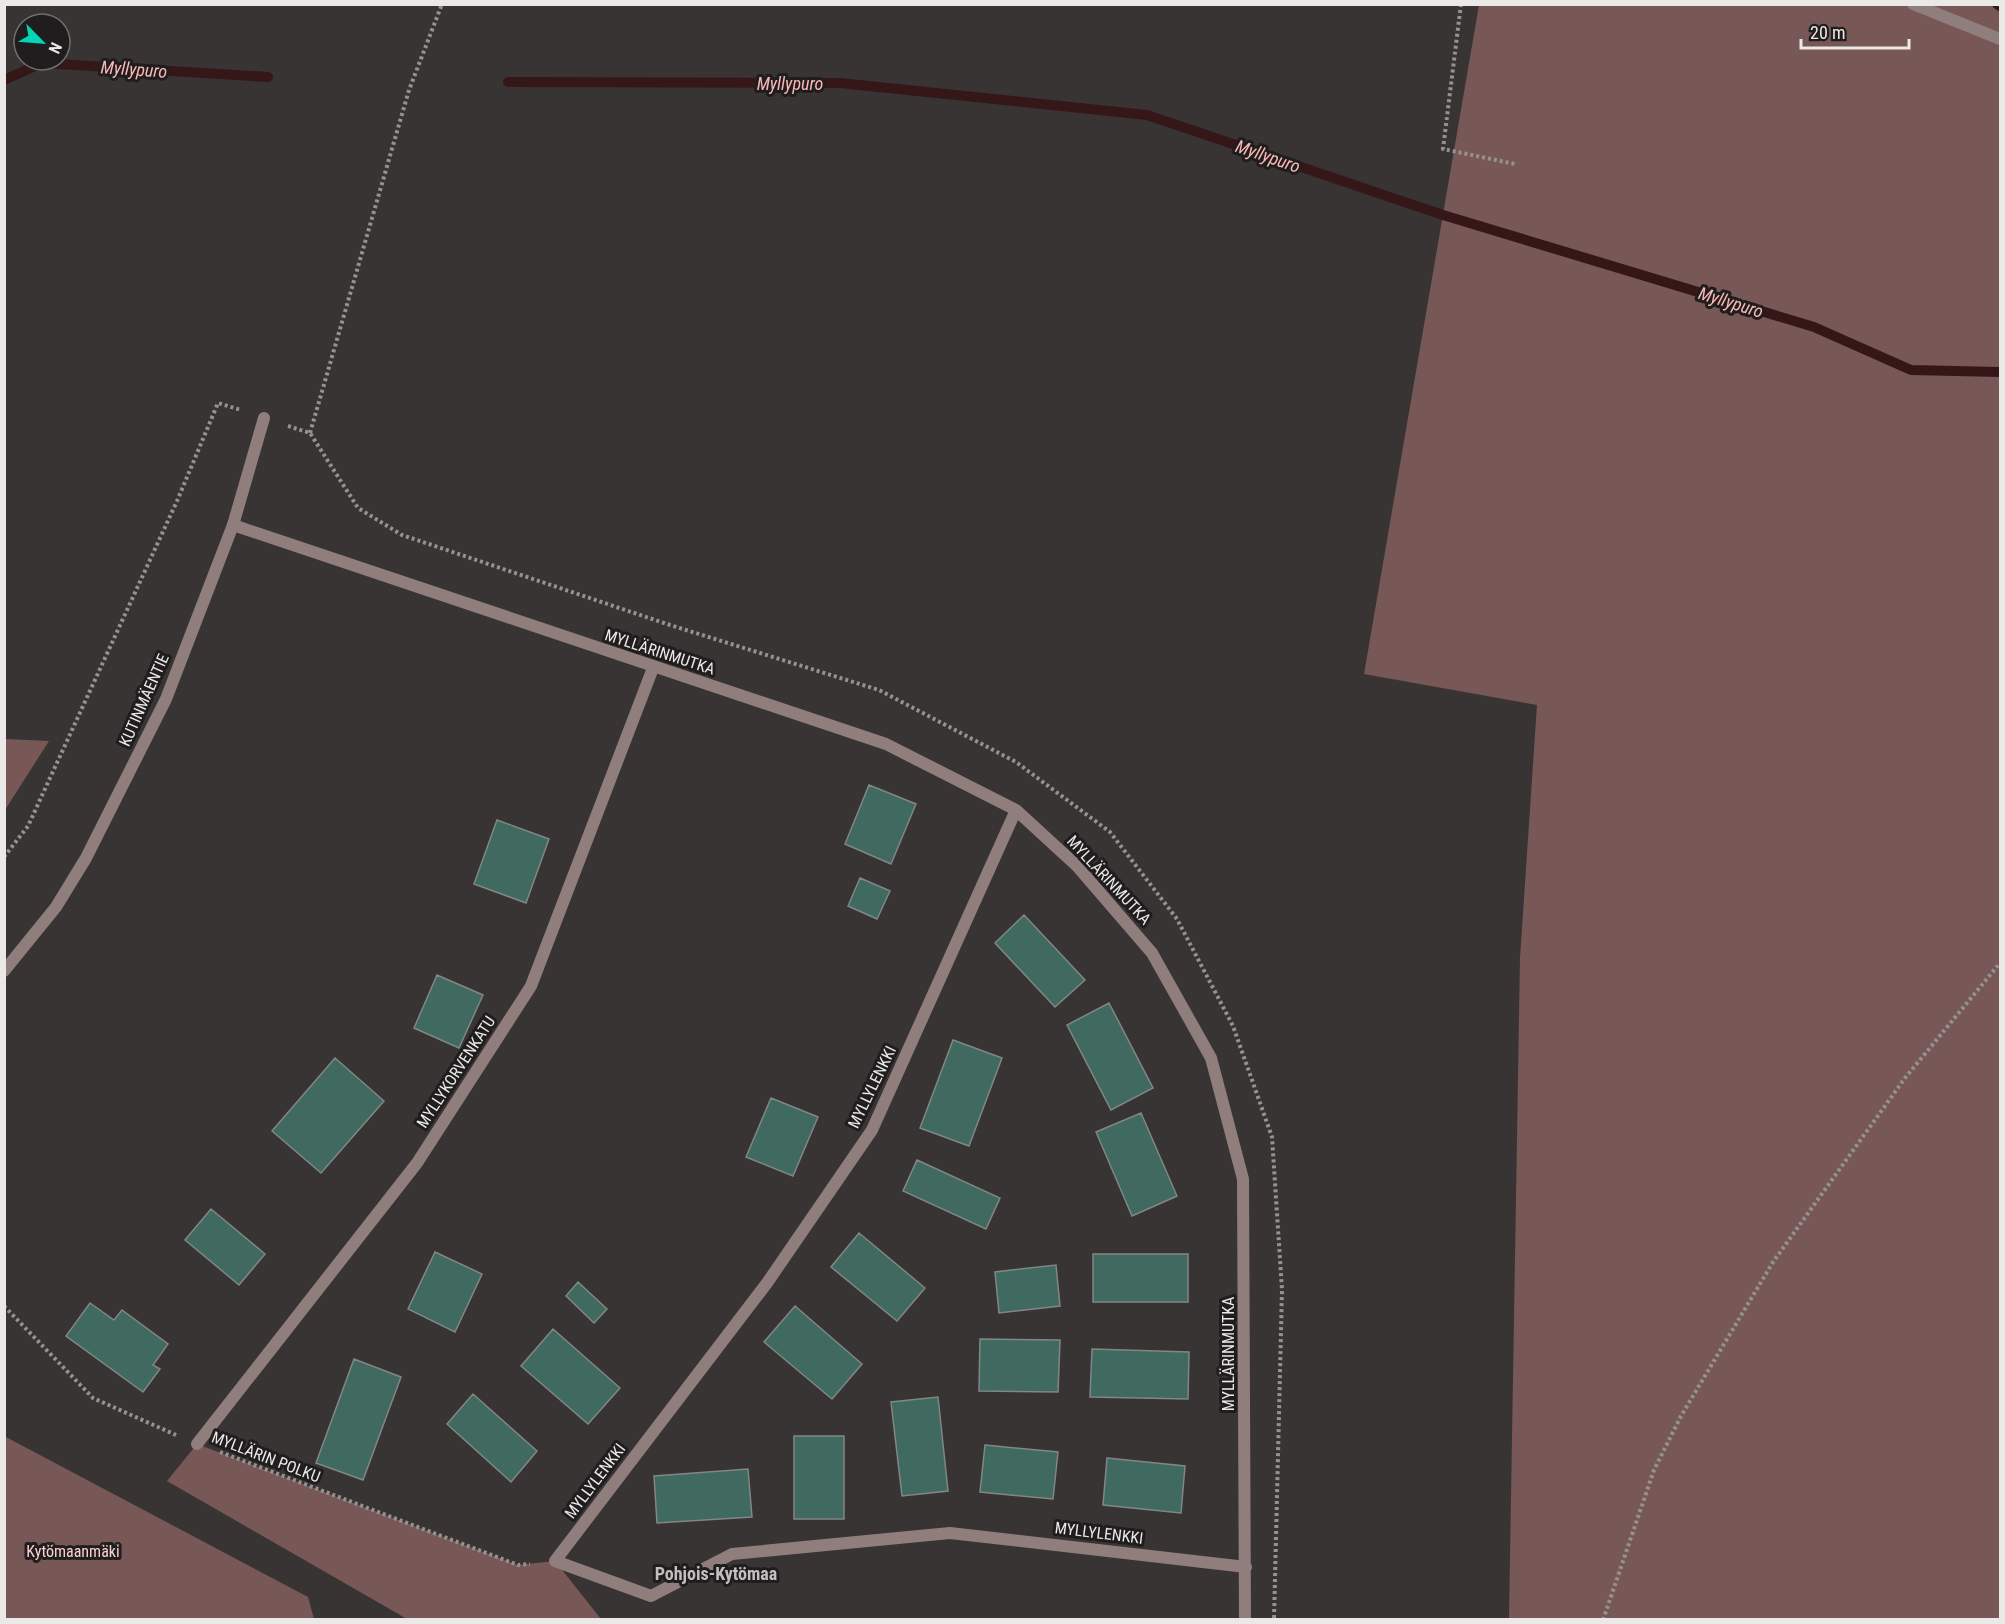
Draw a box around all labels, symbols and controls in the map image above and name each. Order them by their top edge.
north arrow [12,12,72,72]
scale bar [1801,12,1909,50]
text: 20 m [1810,22,1845,43]
text: N [44,40,66,57]
water label: Myllypuro [100,56,168,82]
water label: Myllypuro [757,73,823,94]
water label: Myllypuro [1233,135,1303,177]
water label: Myllypuro [1696,282,1766,322]
street label: MYLLÄRINMUTKA [603,625,717,679]
street label: KUTINMÄENTIE [115,651,173,749]
street label: MYLLÄRINMUTKA [1063,832,1155,928]
street label: MYLLYKORVENKATU [413,1012,499,1132]
street label: MYLLYLENKKI [844,1043,900,1131]
street label: MYLLÄRINMUTKA [1219,1297,1238,1411]
street label: MYLLÄRIN POLKU [209,1428,323,1486]
street label: MYLLYLENKKI [561,1440,629,1522]
street label: MYLLYLENKKI [1054,1518,1144,1548]
park label: Kytömaanmäki [26,1542,120,1561]
district label: Pohjois-Kytömaa [655,1563,777,1584]

